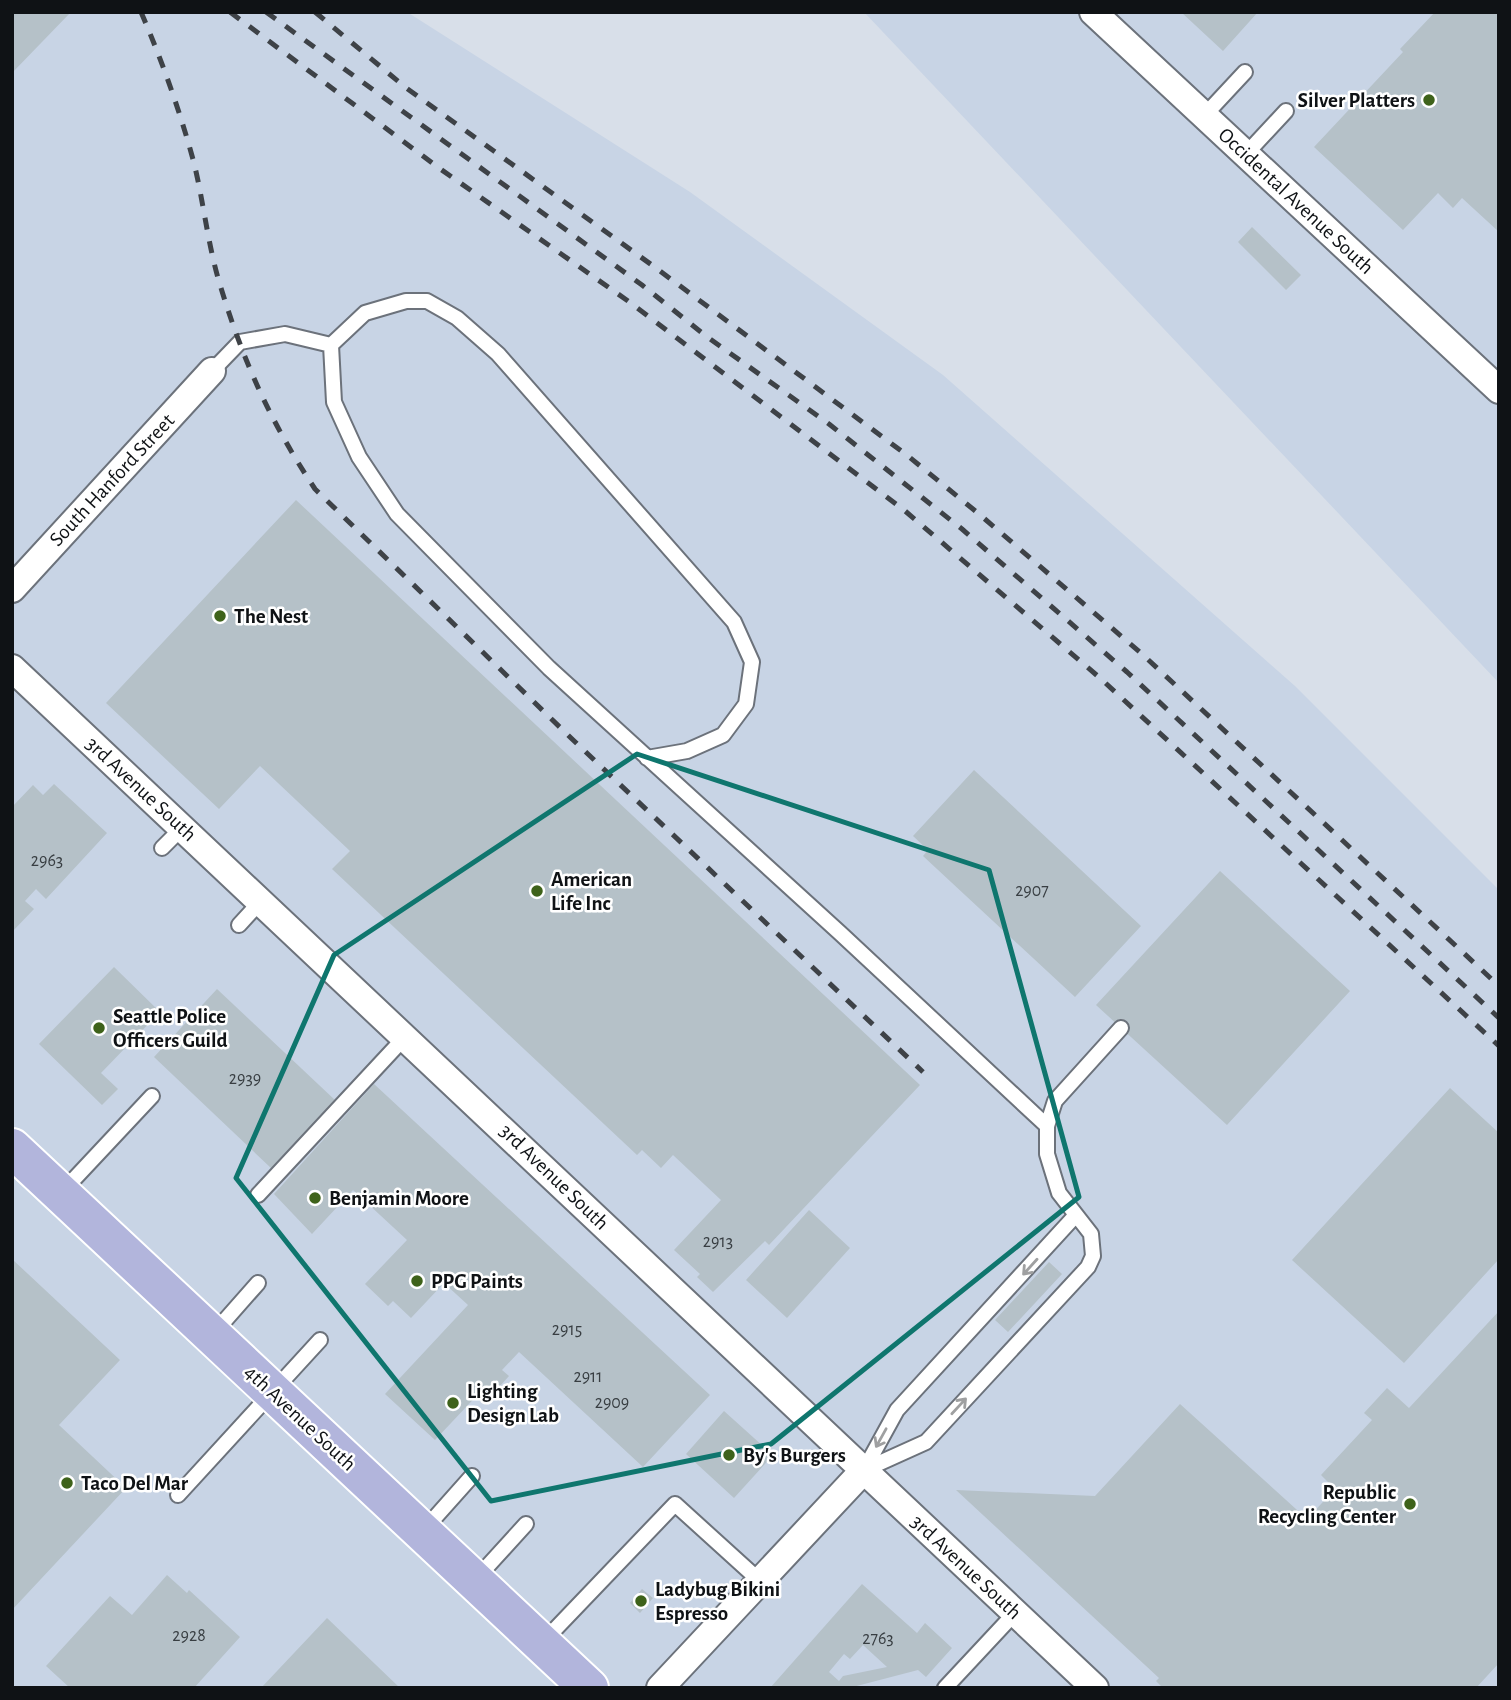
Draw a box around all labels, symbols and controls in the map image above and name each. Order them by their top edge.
place label: Silver Platters [1297,90,1415,111]
marker: Silver Platters [1421,92,1437,108]
street label: Occidental Avenue South [1214,124,1378,278]
street label: South Hanford Street [46,410,179,550]
place label: The Nest [234,606,308,627]
marker: The Nest [212,608,228,624]
street label: 3rd Avenue South [82,733,200,845]
house number: 2963 [31,852,63,870]
place label: American Life Inc [551,869,632,914]
house number: 2907 [1015,882,1049,900]
marker: American Life Inc [529,883,545,899]
place label: Seattle Police Officers Guild [113,1006,228,1051]
marker: Seattle Police Officers Guild [91,1020,107,1036]
house number: 2939 [229,1070,261,1088]
street label: 3rd Avenue South [495,1120,613,1234]
place label: Benjamin Moore [329,1188,469,1209]
marker: Benjamin Moore [307,1190,323,1206]
house number: 2913 [703,1233,733,1251]
one-way arrow [1021,1258,1038,1275]
place label: PPG Paints [431,1271,523,1292]
marker: PPG Paints [409,1273,425,1289]
house number: 2915 [552,1321,582,1339]
street label: 4th Avenue South [240,1361,360,1475]
house number: 2911 [573,1368,603,1386]
place label: Lighting Design Lab [467,1381,559,1426]
house number: 2909 [595,1394,629,1412]
marker: Lighting Design Lab [445,1395,461,1411]
one-way arrow [951,1397,967,1415]
one-way arrow [874,1427,887,1448]
place label: By's Burgers [743,1445,846,1466]
marker: By's Burgers [721,1447,737,1463]
place label: Taco Del Mar [81,1473,189,1494]
marker: Taco Del Mar [59,1475,75,1491]
place label: Republic Recycling Center [1258,1482,1397,1527]
marker: Republic Recycling Center [1402,1496,1418,1512]
street label: 3rd Avenue South [907,1511,1025,1623]
place label: Ladybug Bikini Espresso [655,1579,780,1624]
marker: Ladybug Bikini Espresso [633,1593,649,1609]
house number: 2928 [172,1627,206,1645]
house number: 2763 [862,1630,894,1648]

